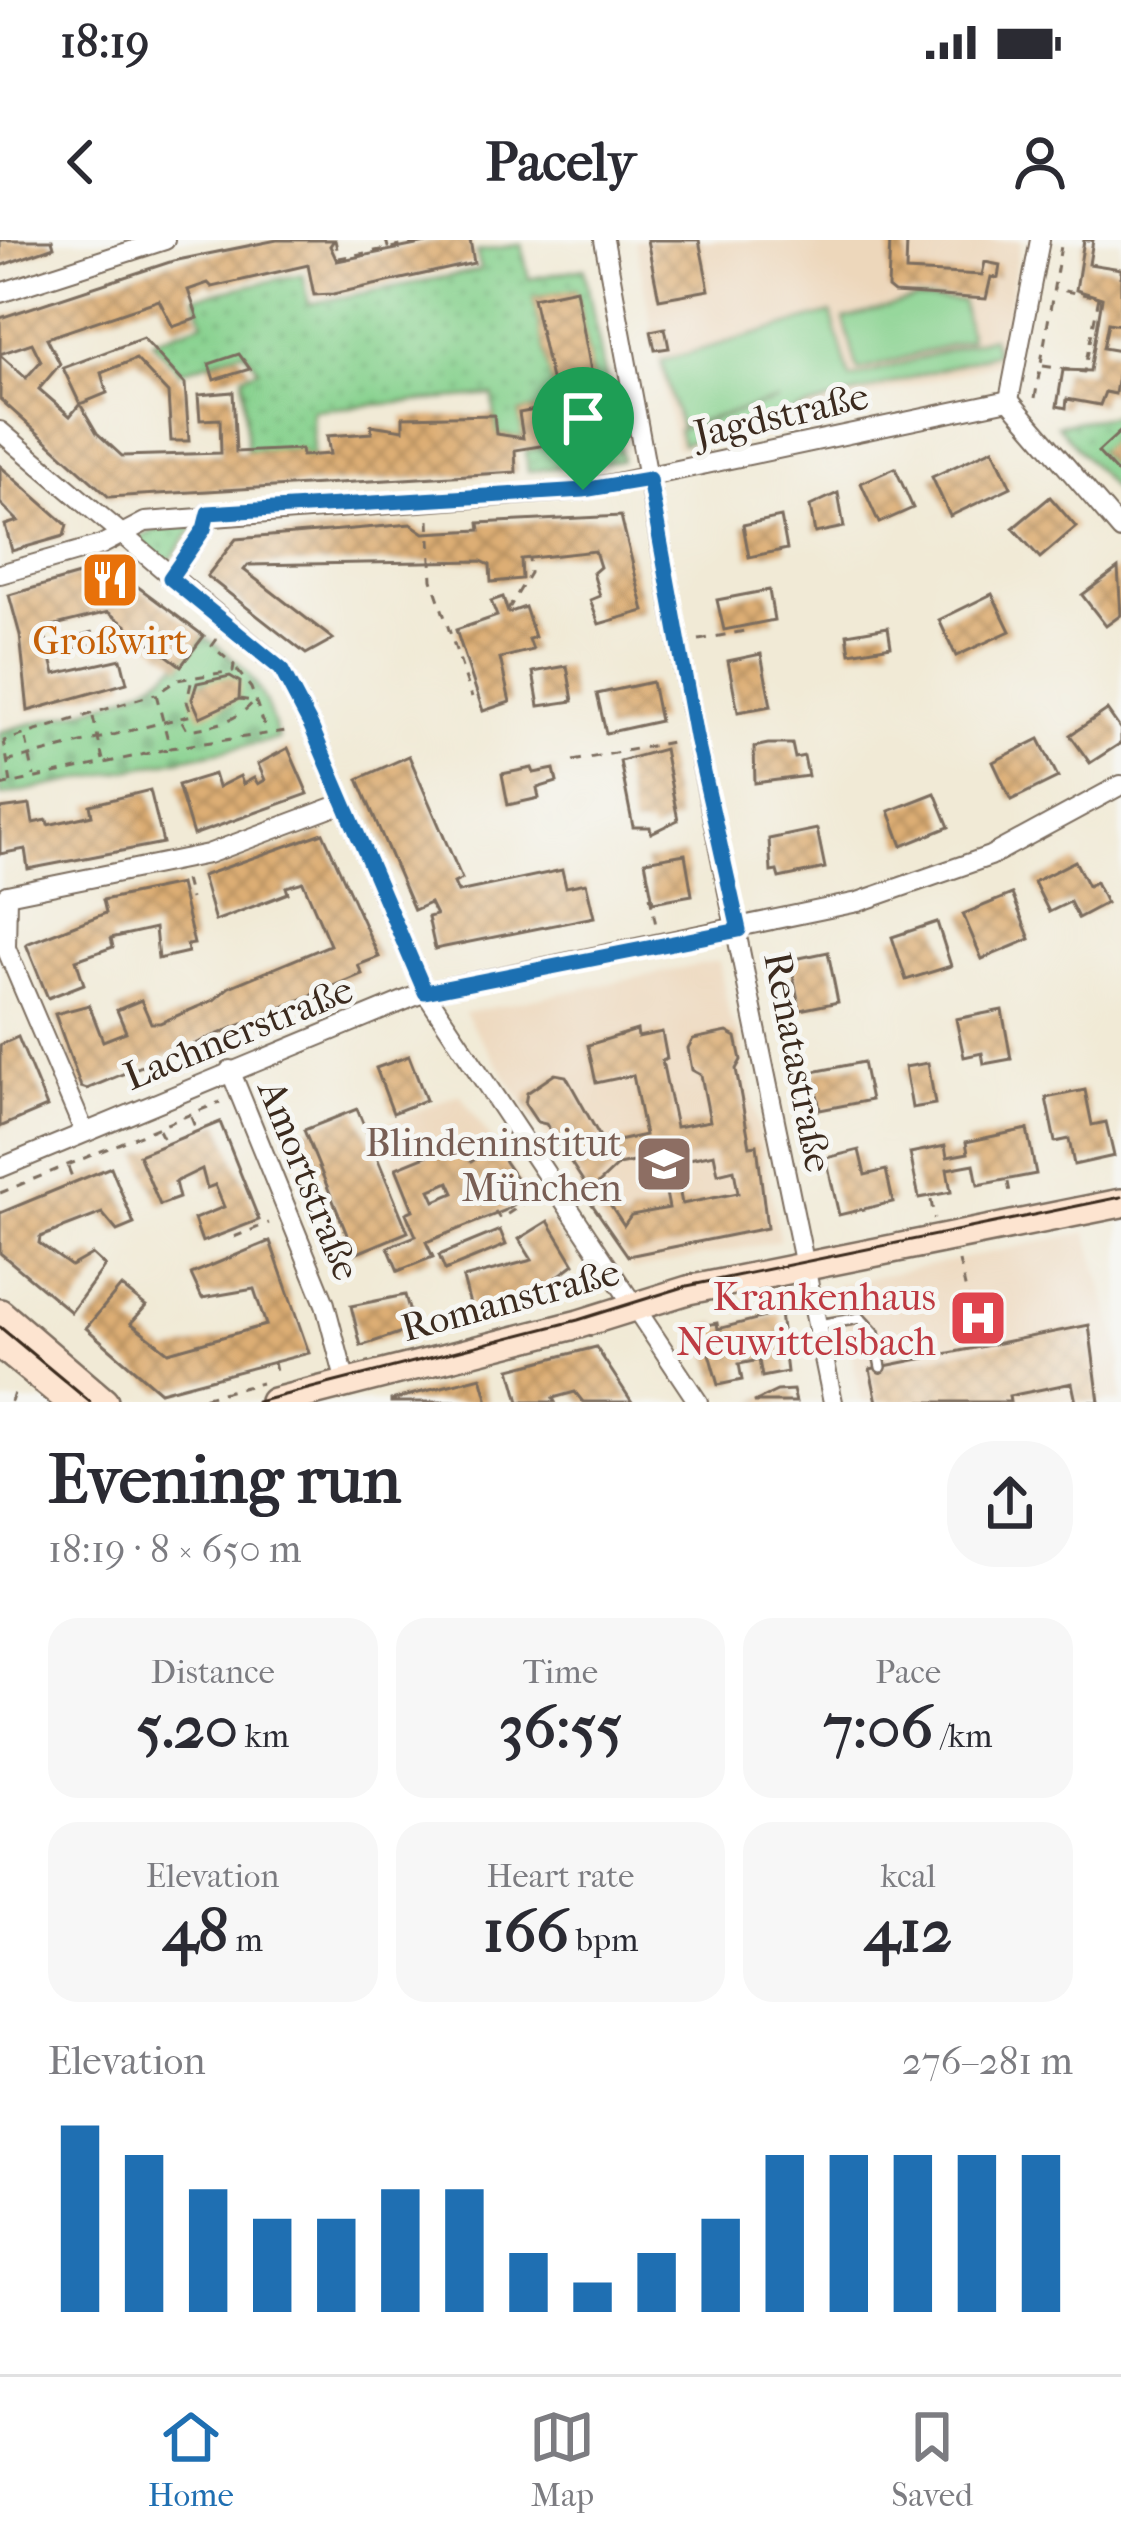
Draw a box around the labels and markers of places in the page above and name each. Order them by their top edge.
pin [532,367,634,490]
restaurant icon: Großwirt [79,549,141,611]
place label: Großwirt [32,618,188,664]
place label: Blindeninstitut München [365,1120,622,1211]
school or university icon: Blindeninstitut München [633,1133,695,1195]
place label: Krankenhaus Neuwittelsbach [676,1274,936,1365]
hospital icon: Krankenhaus Neuwittelsbach [947,1287,1009,1349]

